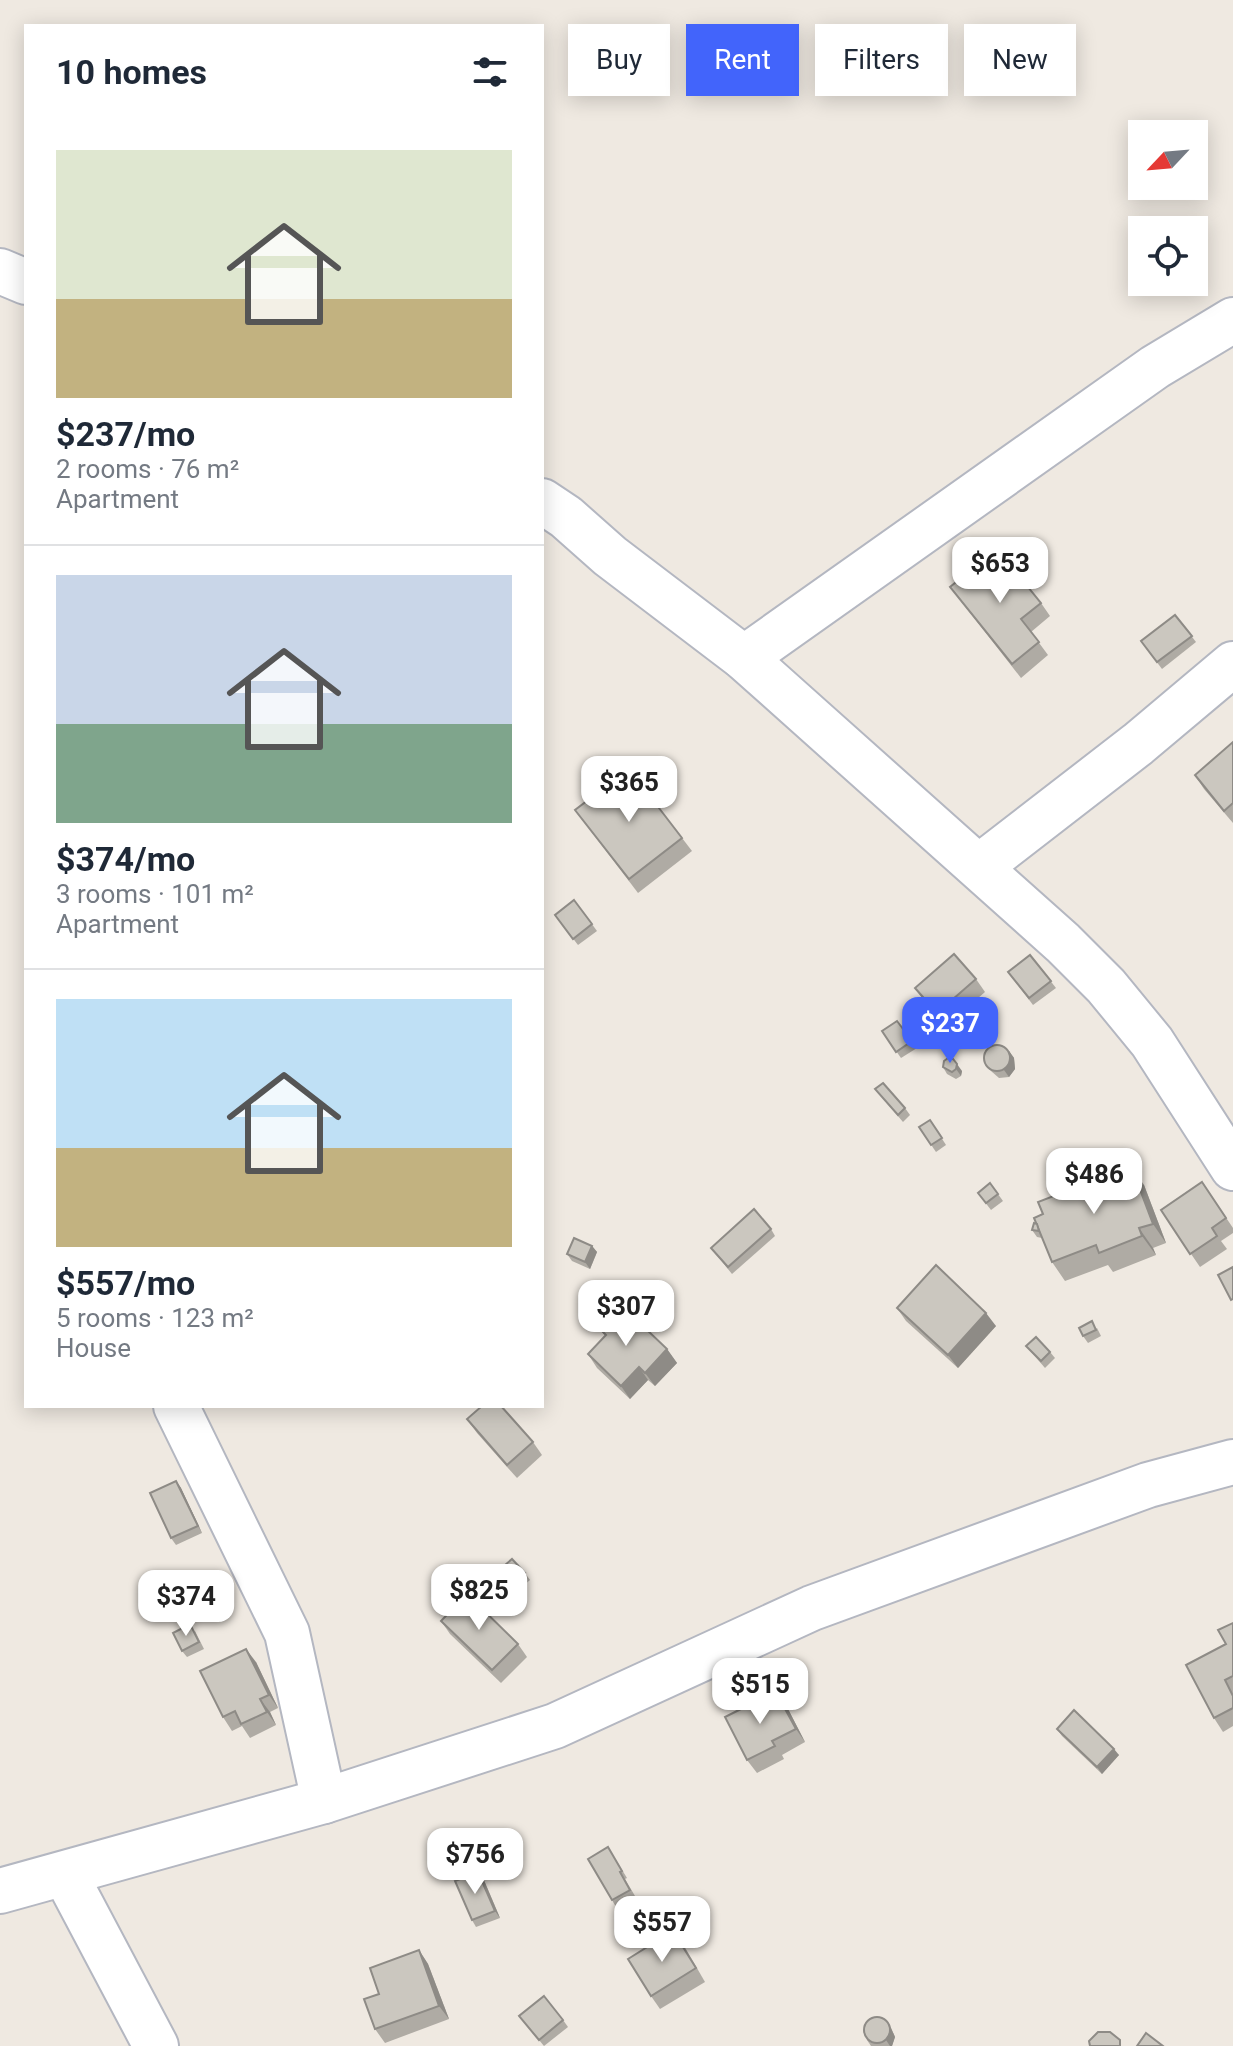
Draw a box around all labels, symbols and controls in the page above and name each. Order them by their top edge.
chip: Buy [568,24,670,96]
chip: Rent [686,24,799,96]
chip: Filters [815,24,948,96]
chip: New [964,24,1076,96]
icon: filters [468,50,512,94]
text: 10 homes [56,52,207,92]
north arrow [1128,120,1208,200]
map controls [1128,120,1208,296]
icon: home [212,202,356,346]
button: locate [1128,216,1208,296]
text: $237/mo [56,414,195,454]
text: 2 rooms · 76 m² [56,454,239,484]
text: Apartment [56,484,179,514]
pin: $653 [953,537,1047,605]
text: $653 [970,548,1030,578]
icon: home [212,627,356,771]
pin: $365 [582,756,676,824]
text: $365 [599,767,659,797]
text: $374/mo [56,839,195,879]
text: 3 rooms · 101 m² [56,879,254,909]
text: Apartment [56,909,179,939]
pin: $237 [903,997,997,1065]
text: $237 [920,1008,980,1038]
icon: home [212,1051,356,1195]
pin: $486 [1047,1148,1141,1216]
text: $486 [1064,1159,1124,1189]
text: $557/mo [56,1263,195,1303]
pin: $307 [579,1280,673,1348]
text: $307 [596,1291,656,1321]
text: 5 rooms · 123 m² [56,1303,254,1333]
text: House [56,1333,131,1363]
pin: $825 [432,1564,526,1632]
pin: $374 [139,1570,233,1638]
text: $825 [449,1575,509,1605]
text: $374 [156,1581,216,1611]
pin: $515 [713,1658,807,1726]
text: $515 [730,1669,790,1699]
pin: $756 [428,1828,522,1896]
text: $756 [445,1839,505,1869]
pin: $557 [615,1896,709,1964]
text: $557 [632,1907,692,1937]

